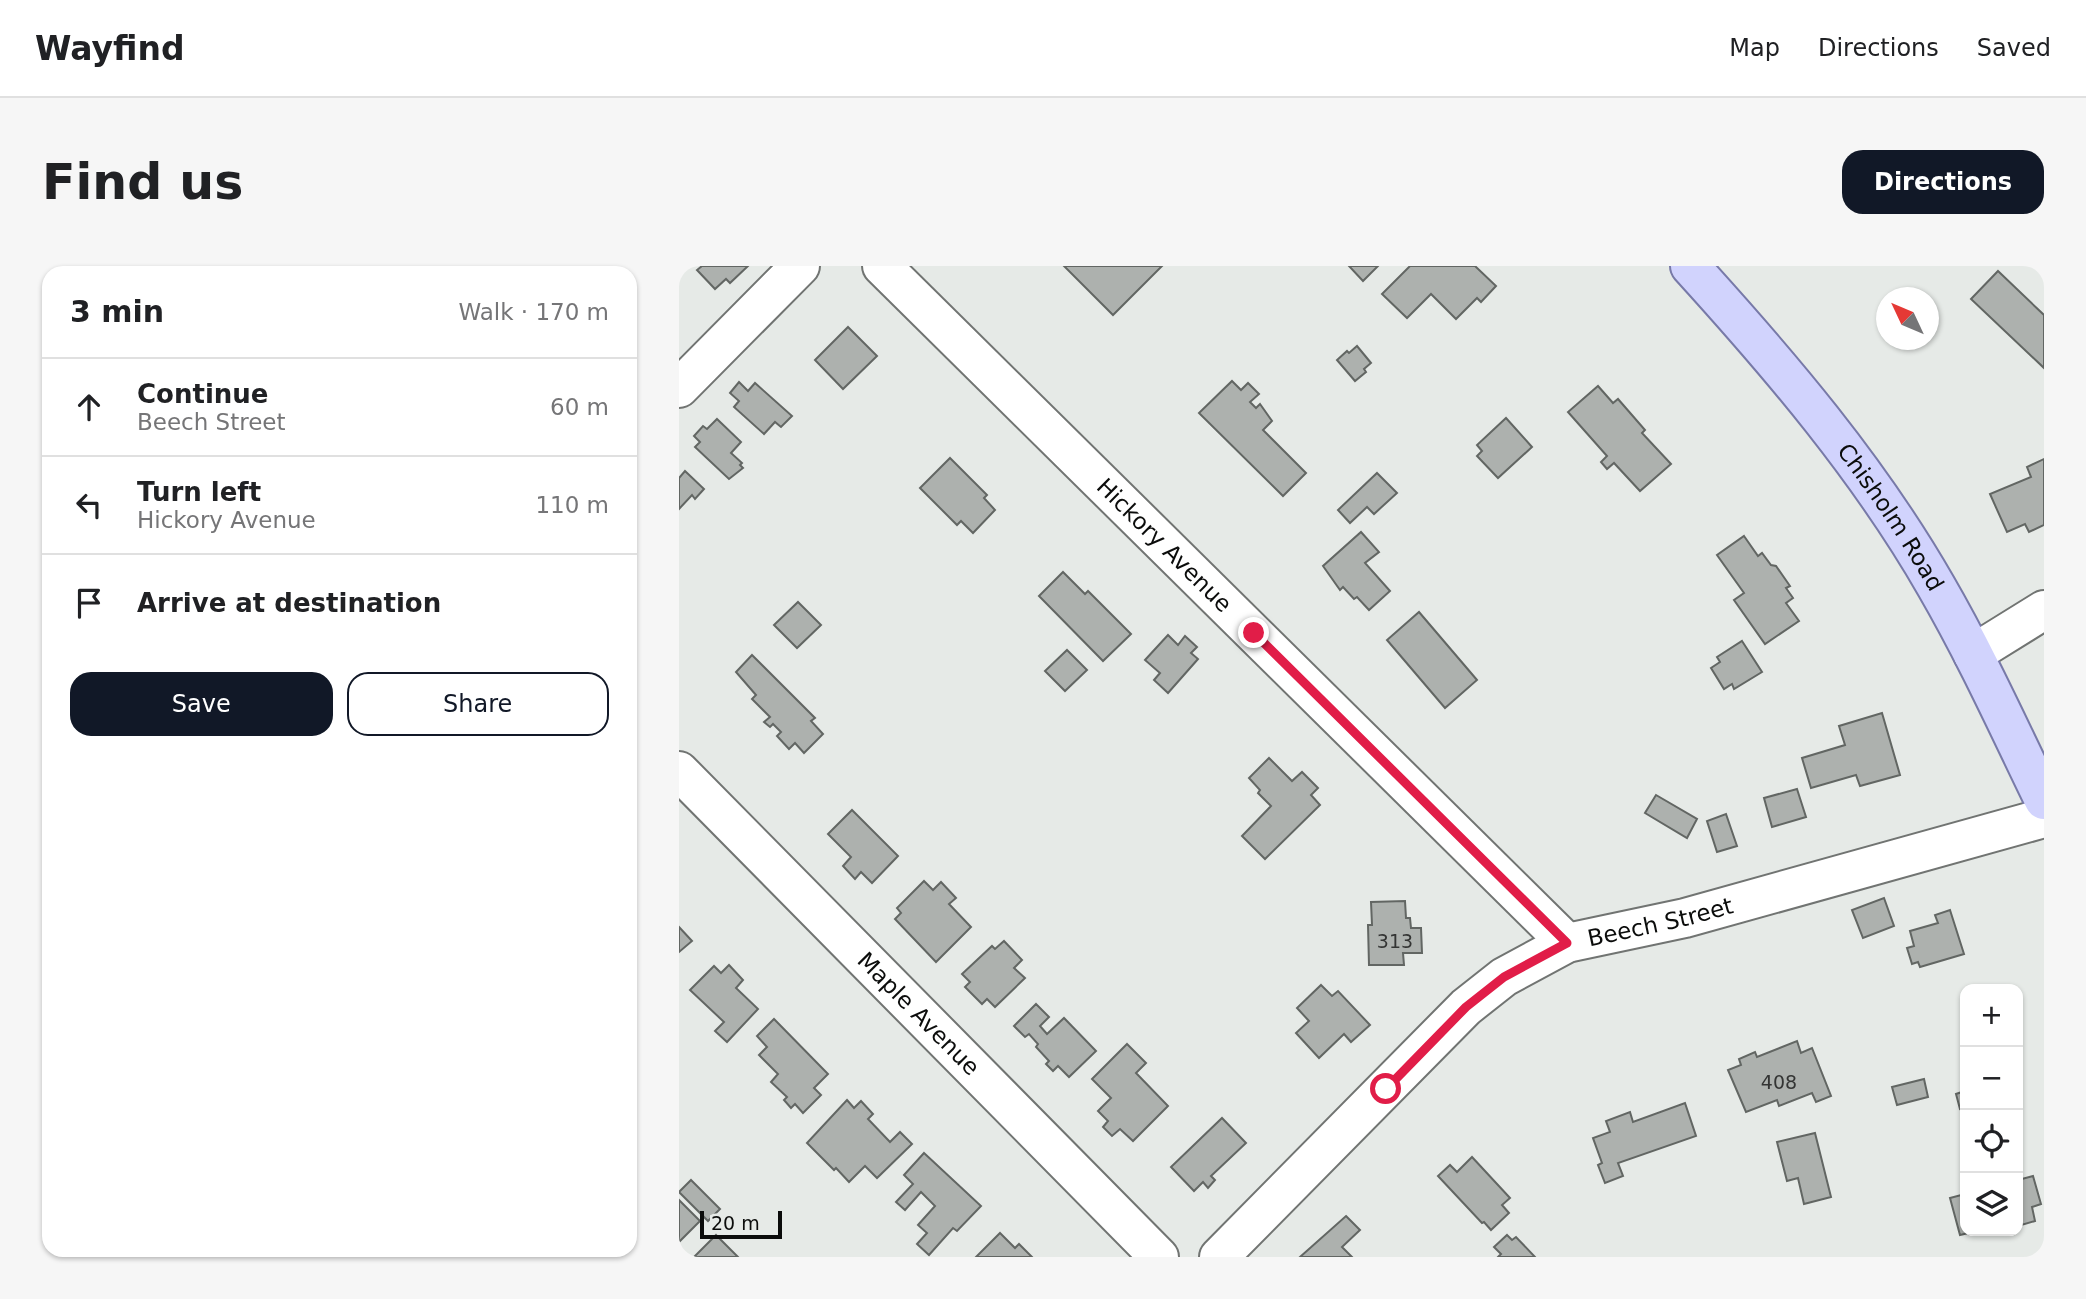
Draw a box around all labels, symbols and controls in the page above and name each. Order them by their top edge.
text: Wayfind [35,29,185,68]
text: Map [1729,34,1780,62]
text: Directions [1818,34,1939,62]
text: Saved [1977,34,2051,62]
button: Directions [1842,150,2044,214]
text: Find us [42,154,243,211]
north arrow [1876,287,1939,350]
text: 3 min [70,294,164,329]
text: Walk · 170 m [458,299,609,325]
text: Continue [137,379,268,409]
icon: ahead [70,388,108,426]
text: 60 m [550,394,609,420]
text: Beech Street [137,409,286,435]
street label: Chisholm Road [1832,438,1949,595]
street label: Hickory Avenue [1092,473,1237,617]
text: Turn left [137,477,261,507]
icon: left [70,486,108,524]
text: 110 m [535,492,609,518]
text: Hickory Avenue [137,507,316,533]
icon: arrive [70,584,108,622]
text: Arrive at destination [137,588,441,618]
route end [1238,617,1269,648]
button: Save [70,672,333,736]
button: Share [347,672,609,736]
street label: Beech Street [1585,892,1736,951]
house number: 313 [1377,930,1413,952]
street label: Maple Avenue [852,947,985,1080]
map controls [1960,984,2023,1236]
button: + [1960,984,2023,1047]
button: − [1960,1047,2023,1110]
house number: 408 [1761,1071,1797,1093]
route start [1370,1073,1401,1104]
button: locate [1960,1110,2023,1173]
button: layers [1960,1173,2023,1236]
scale bar [700,1208,782,1240]
text: 20 m [711,1212,760,1234]

